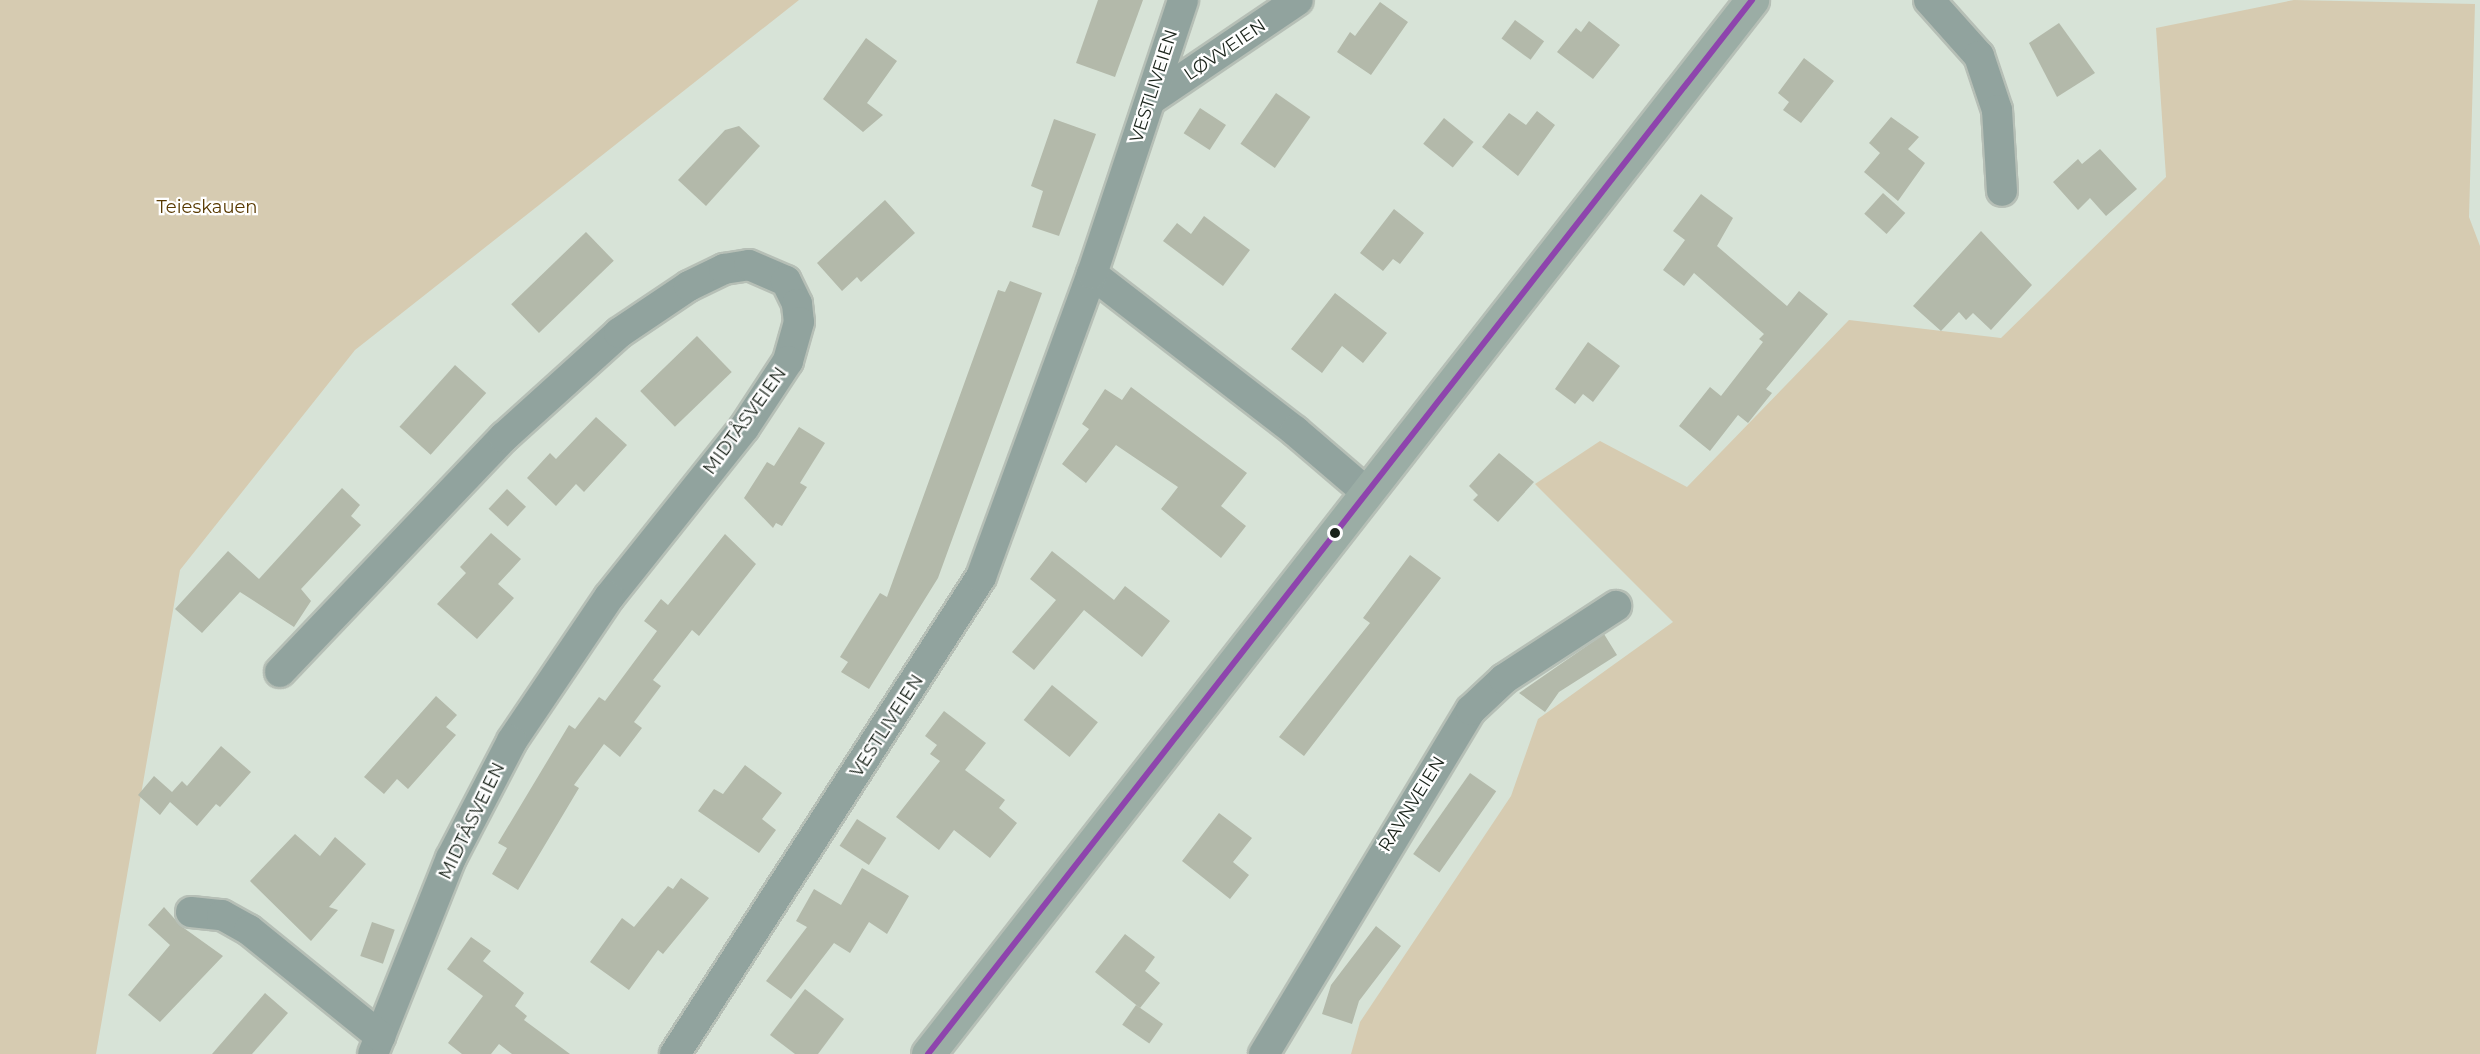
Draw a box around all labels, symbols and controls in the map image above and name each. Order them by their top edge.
street label: LØVVEIEN [1180,15,1270,85]
street label: VESTLIVEIEN [1126,27,1182,145]
park label: Teieskauen [156,196,258,218]
street label: MIDTÅSVEIEN [699,363,791,479]
unlabelled marker [1329,527,1341,539]
street label: VESTLIVEIEN [846,671,928,781]
street label: RAVNVEIEN [1374,752,1450,856]
street label: MIDTÅSVEIEN [434,759,510,883]

